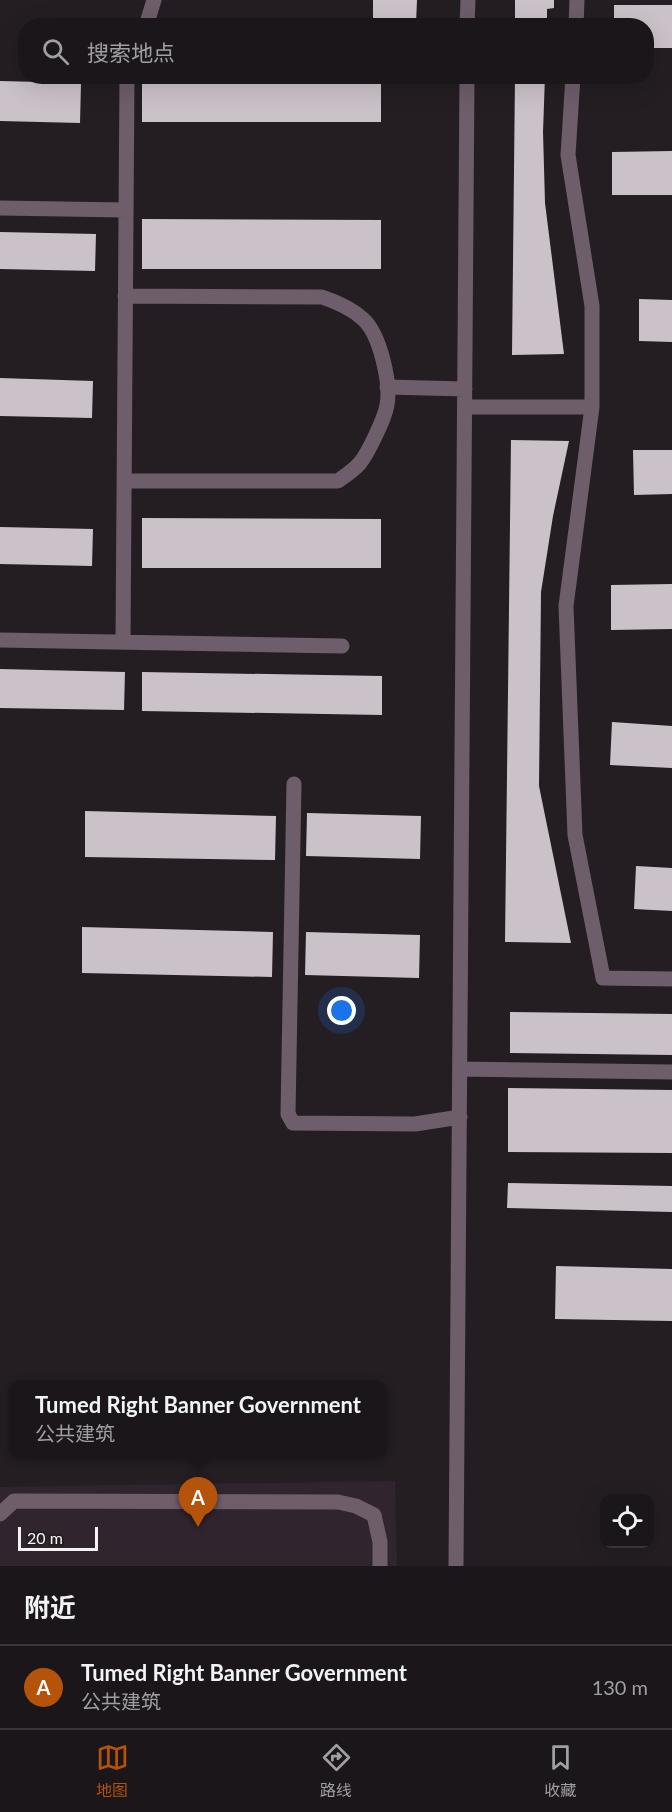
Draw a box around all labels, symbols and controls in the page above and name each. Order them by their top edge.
search box [18,18,654,84]
icon: search [39,35,72,68]
text: 搜索地点 [87,39,175,66]
your location [327,996,356,1025]
popup [9,1380,387,1458]
text: Tumed Right Banner Government [35,1391,361,1418]
text: 公共建筑 [35,1421,115,1445]
pin: A [178,1478,218,1527]
map controls [600,1494,654,1548]
button: locate [600,1494,654,1548]
scale bar [18,1524,98,1552]
text: 20 m [27,1528,63,1547]
text: 附近 [24,1591,76,1623]
text: Tumed Right Banner Government [81,1659,407,1686]
text: A [37,1675,50,1699]
text: 130 m [592,1675,648,1699]
text: 公共建筑 [81,1689,161,1713]
tab: 地图 [96,1741,129,1801]
tab: 路线 [320,1741,353,1801]
tab: 收藏 [544,1741,577,1801]

